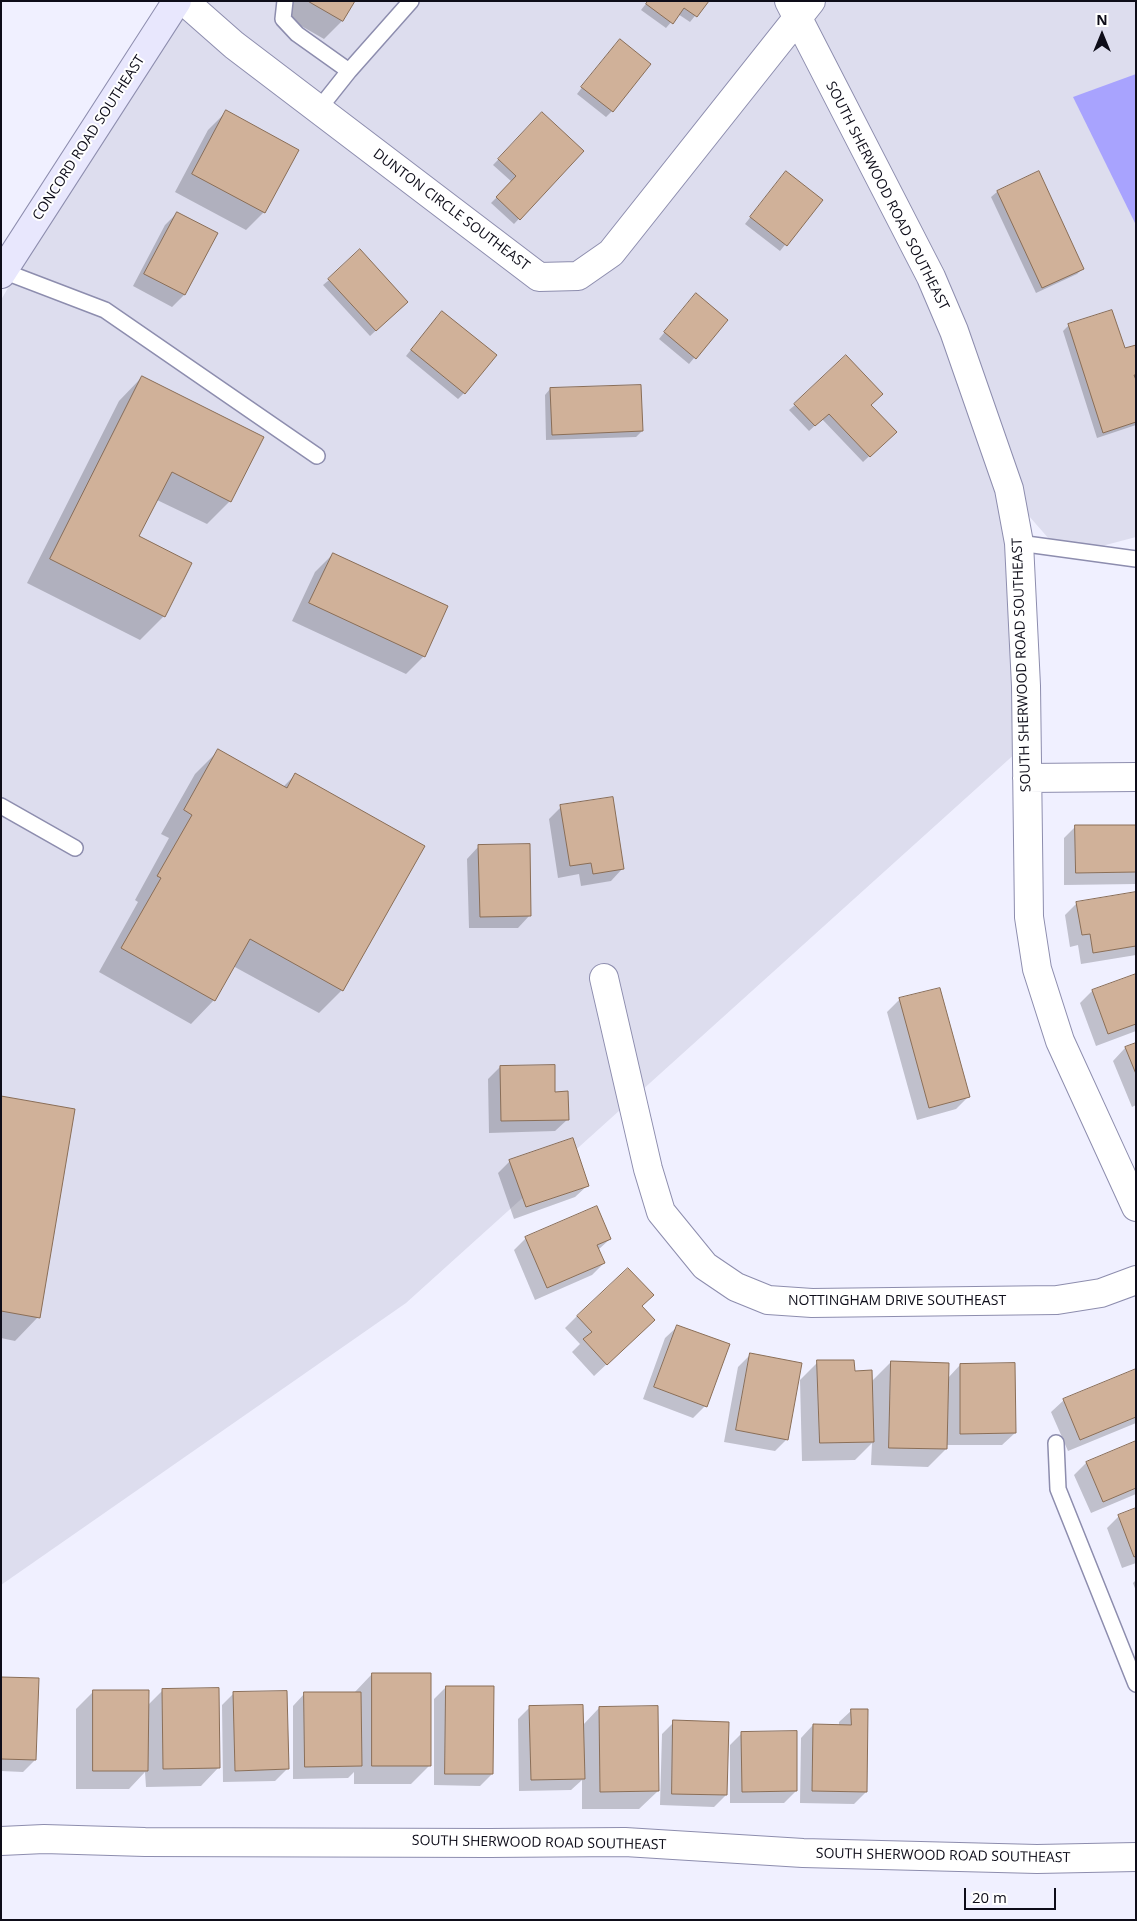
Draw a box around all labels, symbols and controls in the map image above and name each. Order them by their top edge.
north arrow [1077,10,1127,60]
text: N [1096,10,1108,29]
street label: CONCORD ROAD SOUTHEAST [29,52,149,224]
street label: SOUTH SHERWOOD ROAD SOUTHEAST [822,79,952,313]
street label: DUNTON CIRCLE SOUTHEAST [370,146,532,274]
street label: SOUTH SHERWOOD ROAD SOUTHEAST [1009,538,1035,792]
street label: NOTTINGHAM DRIVE SOUTHEAST [788,1293,1006,1309]
street label: SOUTH SHERWOOD ROAD SOUTHEAST [412,1832,666,1854]
street label: SOUTH SHERWOOD ROAD SOUTHEAST [816,1845,1070,1867]
scale bar [967,1878,1060,1910]
text: 20 m [972,1887,1007,1907]

